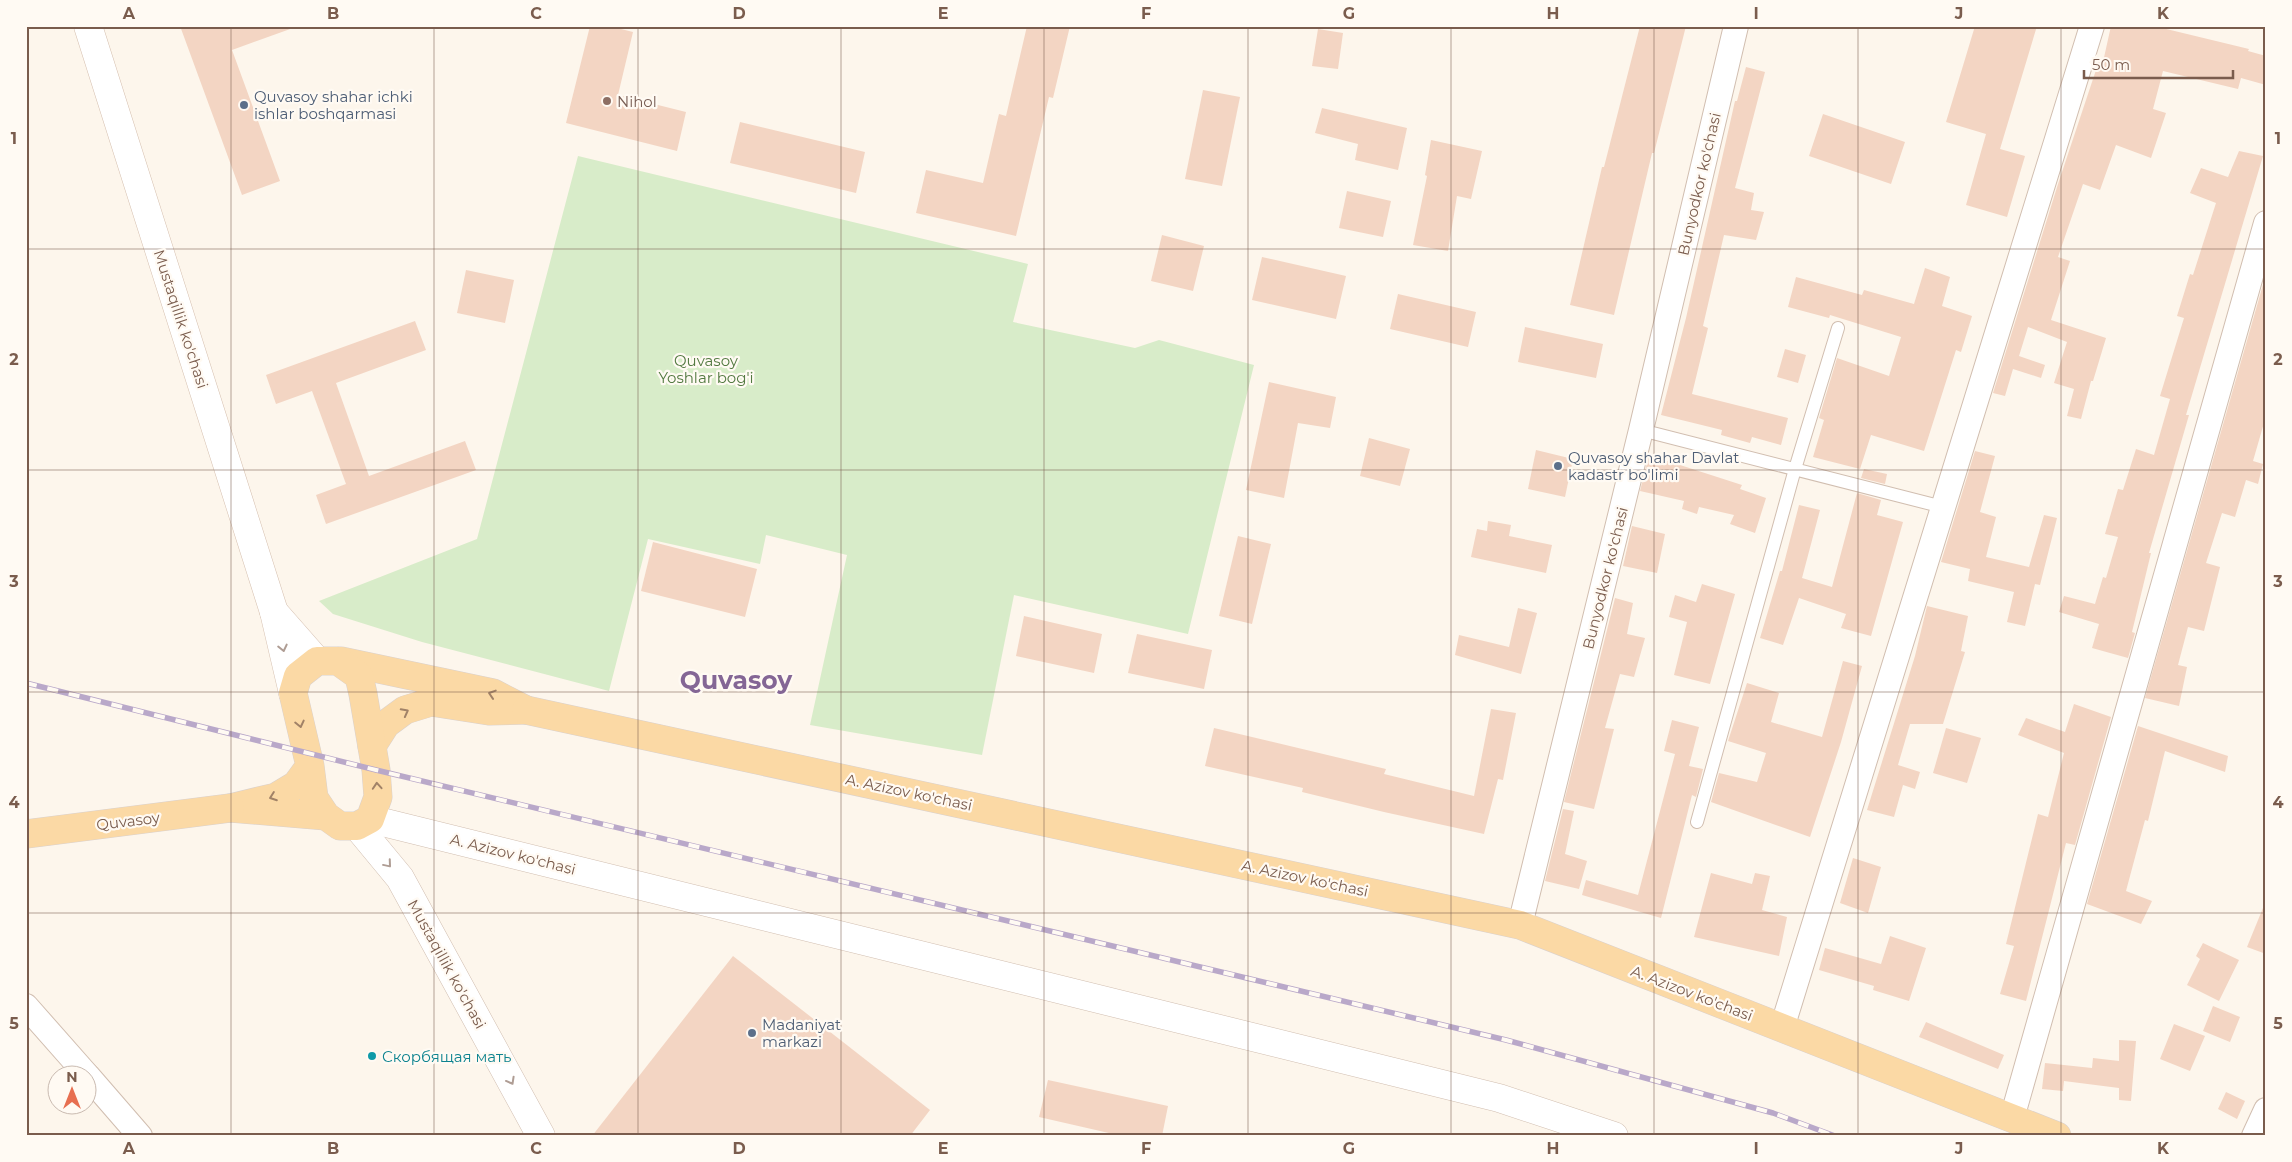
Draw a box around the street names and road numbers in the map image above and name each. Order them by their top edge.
street label: Bunyodkor ko'chasi [1673,111,1725,257]
street label: Mustaqillik ko'chasi [150,247,212,391]
street label: Bunyodkor ko'chasi [1578,505,1632,651]
street label: A. Azizov ko'chasi [844,769,974,815]
street label: Quvasoy [95,808,162,834]
street label: A. Azizov ko'chasi [448,829,578,879]
street label: A. Azizov ko'chasi [1240,855,1370,901]
street label: Mustaqillik ko'chasi [404,896,490,1032]
street label: A. Azizov ko'chasi [1628,961,1756,1025]

